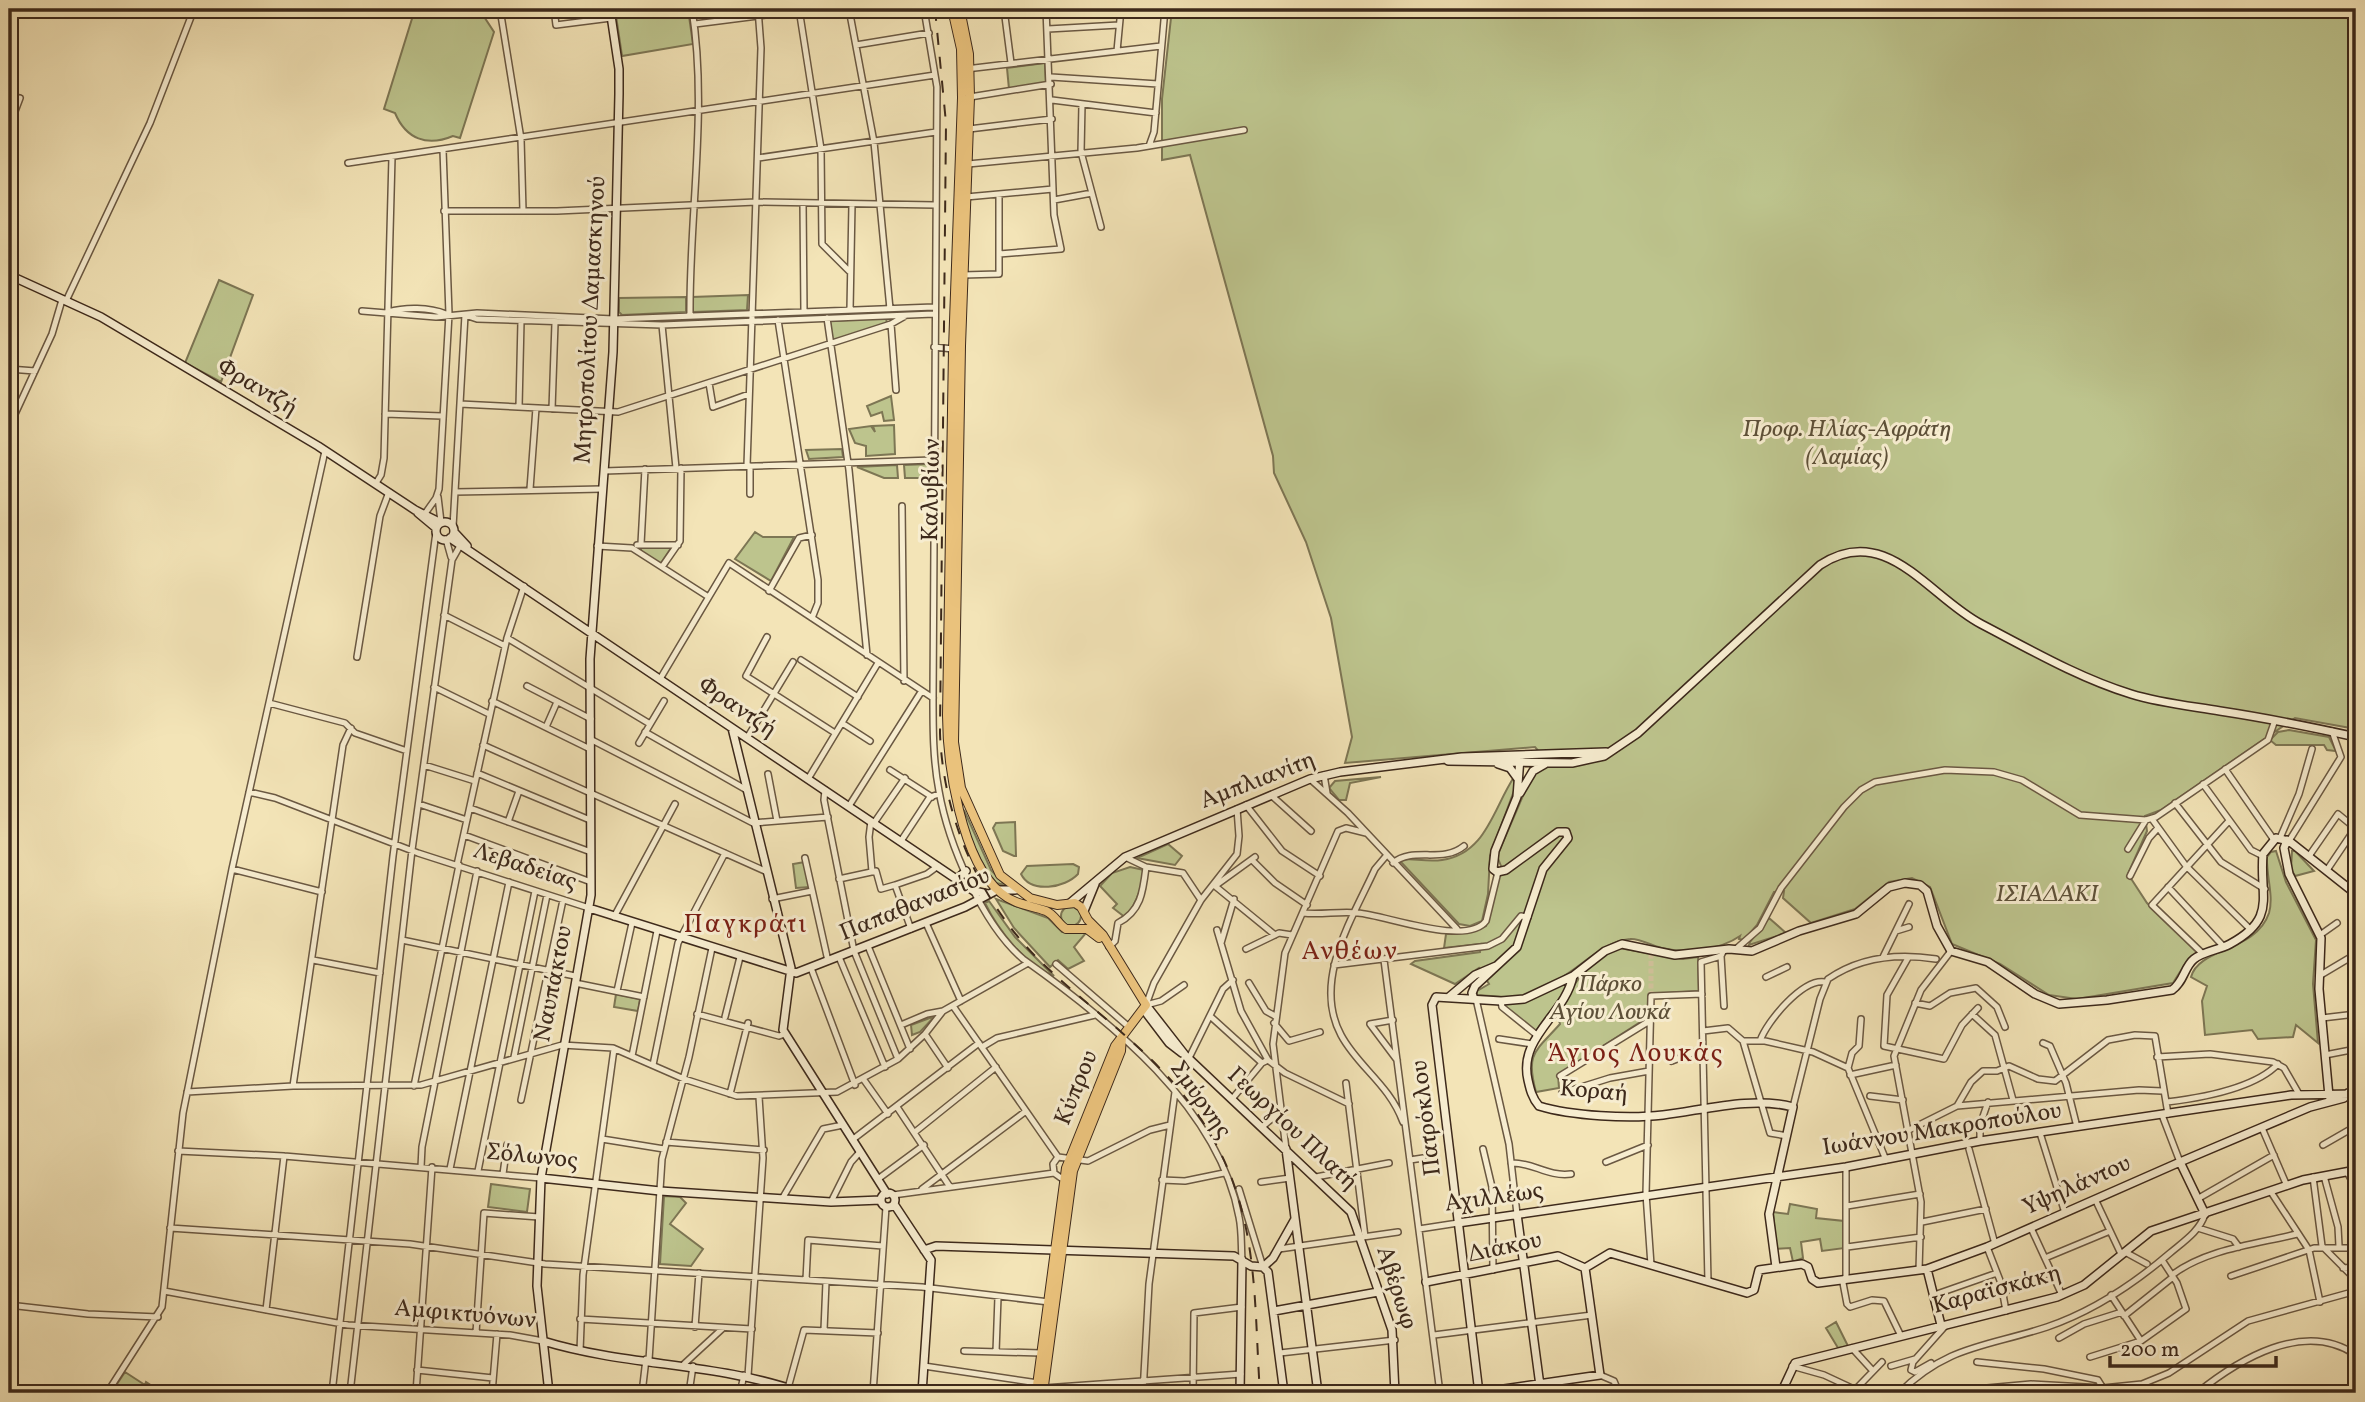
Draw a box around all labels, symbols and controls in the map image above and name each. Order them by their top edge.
street label: Μητροπολίτου Δαμασκηνού [566,175,616,465]
street label: Φραντζή [210,351,304,425]
park label: Προφ. Ηλίας-Αφράτη (Λαμίας) [1743,413,1951,475]
street label: Καλυβίων [914,438,950,542]
street label: Φραντζή [691,669,783,747]
street label: Αμπλιανίτη [1195,743,1321,819]
street label: Λεβαδείας [469,834,581,900]
street label: Παπαθανασίου [835,859,995,951]
park label: ΙΣΙΑΔΑΚΙ [1996,878,2099,912]
district label: Παγκράτι [684,907,808,943]
street label: Ναυπάκτου [526,923,582,1045]
district label: Ανθέων [1302,934,1398,970]
park label: Πάρκο Αγίου Λουκά [1549,968,1671,1030]
district label: Άγιος Λουκάς [1548,1036,1724,1072]
street label: Κύπρου [1047,1045,1107,1131]
street label: Σμύρνης [1161,1054,1239,1146]
street label: Πατρόκλου [1403,1058,1451,1178]
street label: Γεωργίου Πλατή [1219,1059,1365,1199]
street label: Κοραή [1558,1072,1630,1112]
street label: Ιωάννου Μακροπούλου [1820,1094,2064,1166]
street label: Σόλωνος [484,1135,580,1179]
street label: Υψηλάντου [2017,1147,2137,1225]
street label: Αχιλλέως [1442,1174,1546,1222]
street label: Διάκου [1465,1224,1545,1272]
street label: Αβέρωφ [1367,1242,1425,1334]
street label: Καραϊσκάκη [1929,1256,2065,1324]
street label: Αμφικτυόνων [393,1292,537,1338]
scale bar [2110,1325,2276,1369]
text: 200 m [2120,1336,2180,1365]

